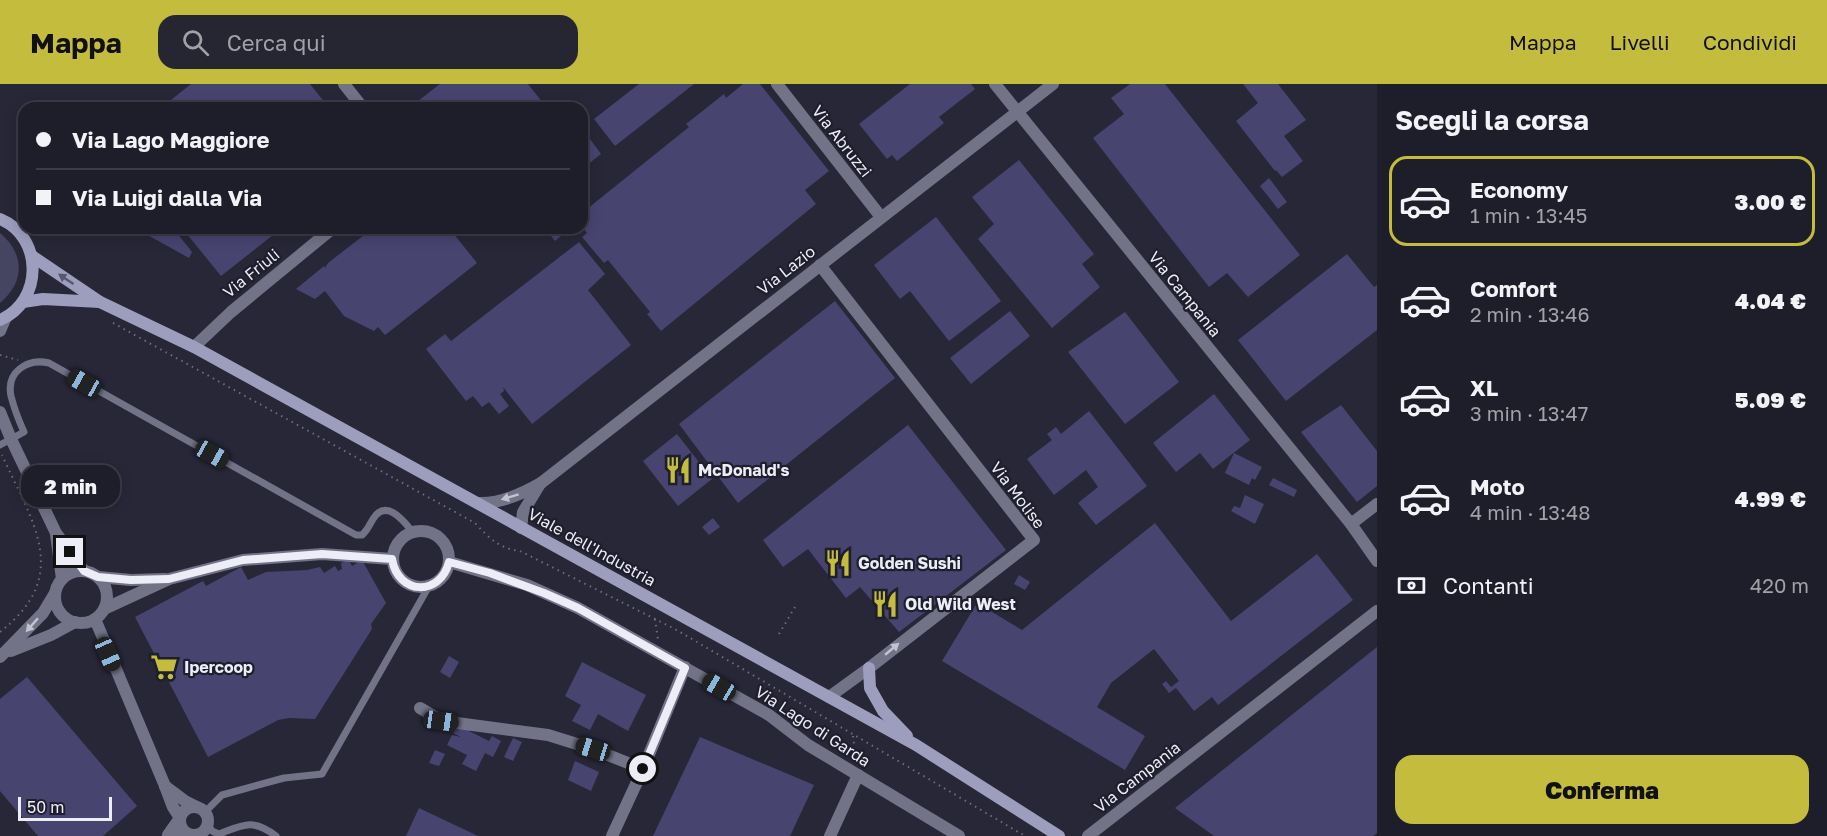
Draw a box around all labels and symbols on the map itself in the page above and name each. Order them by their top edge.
street label: Via Abruzzi [808,101,876,181]
street label: Via Lazio [753,241,819,299]
street label: Via Friuli [219,244,283,302]
street label: Via Campania [1144,247,1226,341]
one-way arrow [58,274,74,285]
car [64,366,104,400]
car [192,437,232,471]
restaurant icon: McDonald's [663,455,693,485]
street label: Via Molise [986,458,1050,532]
place label: McDonald's [698,460,789,480]
callout: 2 min [20,465,119,507]
one-way arrow [501,492,519,502]
street label: Viale dell'Industria [524,503,660,591]
route end [56,538,83,565]
restaurant icon: Golden Sushi [823,548,853,578]
place label: Golden Sushi [858,553,961,573]
restaurant icon: Old Wild West [870,589,900,619]
place label: Old Wild West [905,594,1016,614]
one-way arrow [26,617,39,632]
car [92,634,124,674]
one-way arrow [884,643,899,656]
supermarket icon: Ipercoop [149,652,179,682]
place label: Ipercoop [184,657,253,677]
car [699,670,739,704]
street label: Via Lago di Garda [752,681,874,771]
car [422,710,460,732]
car [573,735,613,763]
street label: Via Campania [1090,737,1184,817]
route start [629,755,656,782]
scale bar [18,794,112,822]

